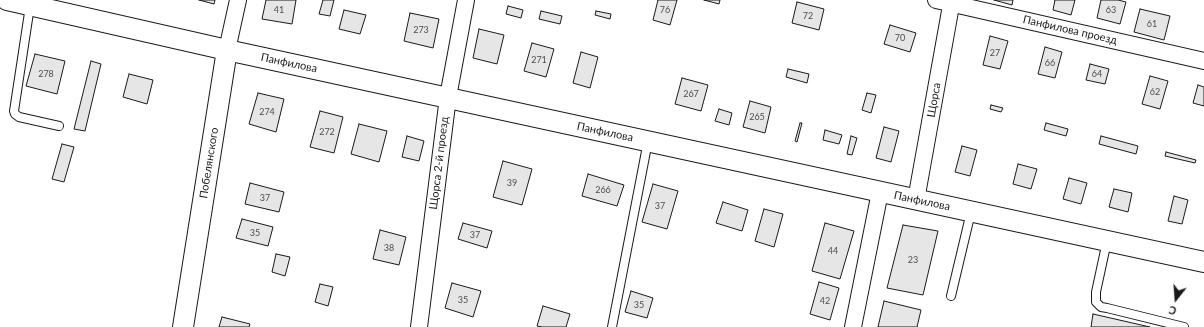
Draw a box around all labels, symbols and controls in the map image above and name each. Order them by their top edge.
house number: 41 [274,5,284,15]
house number: 76 [660,5,670,15]
house number: 63 [1106,5,1116,15]
house number: 72 [803,11,813,21]
street label: Панфилова проезд [1022,13,1118,47]
house number: 61 [1147,19,1157,29]
house number: 273 [413,25,429,35]
house number: 70 [895,33,905,43]
house number: 27 [990,48,1000,58]
street label: Панфилова [260,51,318,75]
house number: 271 [531,55,547,65]
house number: 66 [1045,58,1055,68]
house number: 278 [38,69,54,79]
house number: 64 [1092,69,1102,79]
street label: Щорса [924,82,944,118]
house number: 62 [1150,87,1160,97]
house number: 267 [683,89,699,99]
house number: 274 [259,107,275,117]
house number: 265 [749,112,765,122]
street label: Щорса 2-й проезд [427,116,451,210]
street label: Панфилова [576,120,634,144]
street label: Побелянского [197,126,221,200]
house number: 272 [319,127,335,137]
house number: 39 [507,178,517,188]
house number: 266 [595,185,611,195]
street label: Панфилова [893,189,951,213]
house number: 37 [260,193,270,203]
house number: 37 [655,201,665,211]
house number: 35 [250,228,260,238]
house number: 37 [470,230,480,240]
house number: 38 [384,243,394,253]
house number: 44 [828,246,838,256]
house number: 23 [908,255,918,265]
north arrow [1156,279,1196,319]
house number: 35 [458,295,468,305]
house number: 42 [820,296,830,306]
house number: 35 [634,300,644,310]
text: С [1167,304,1178,318]

